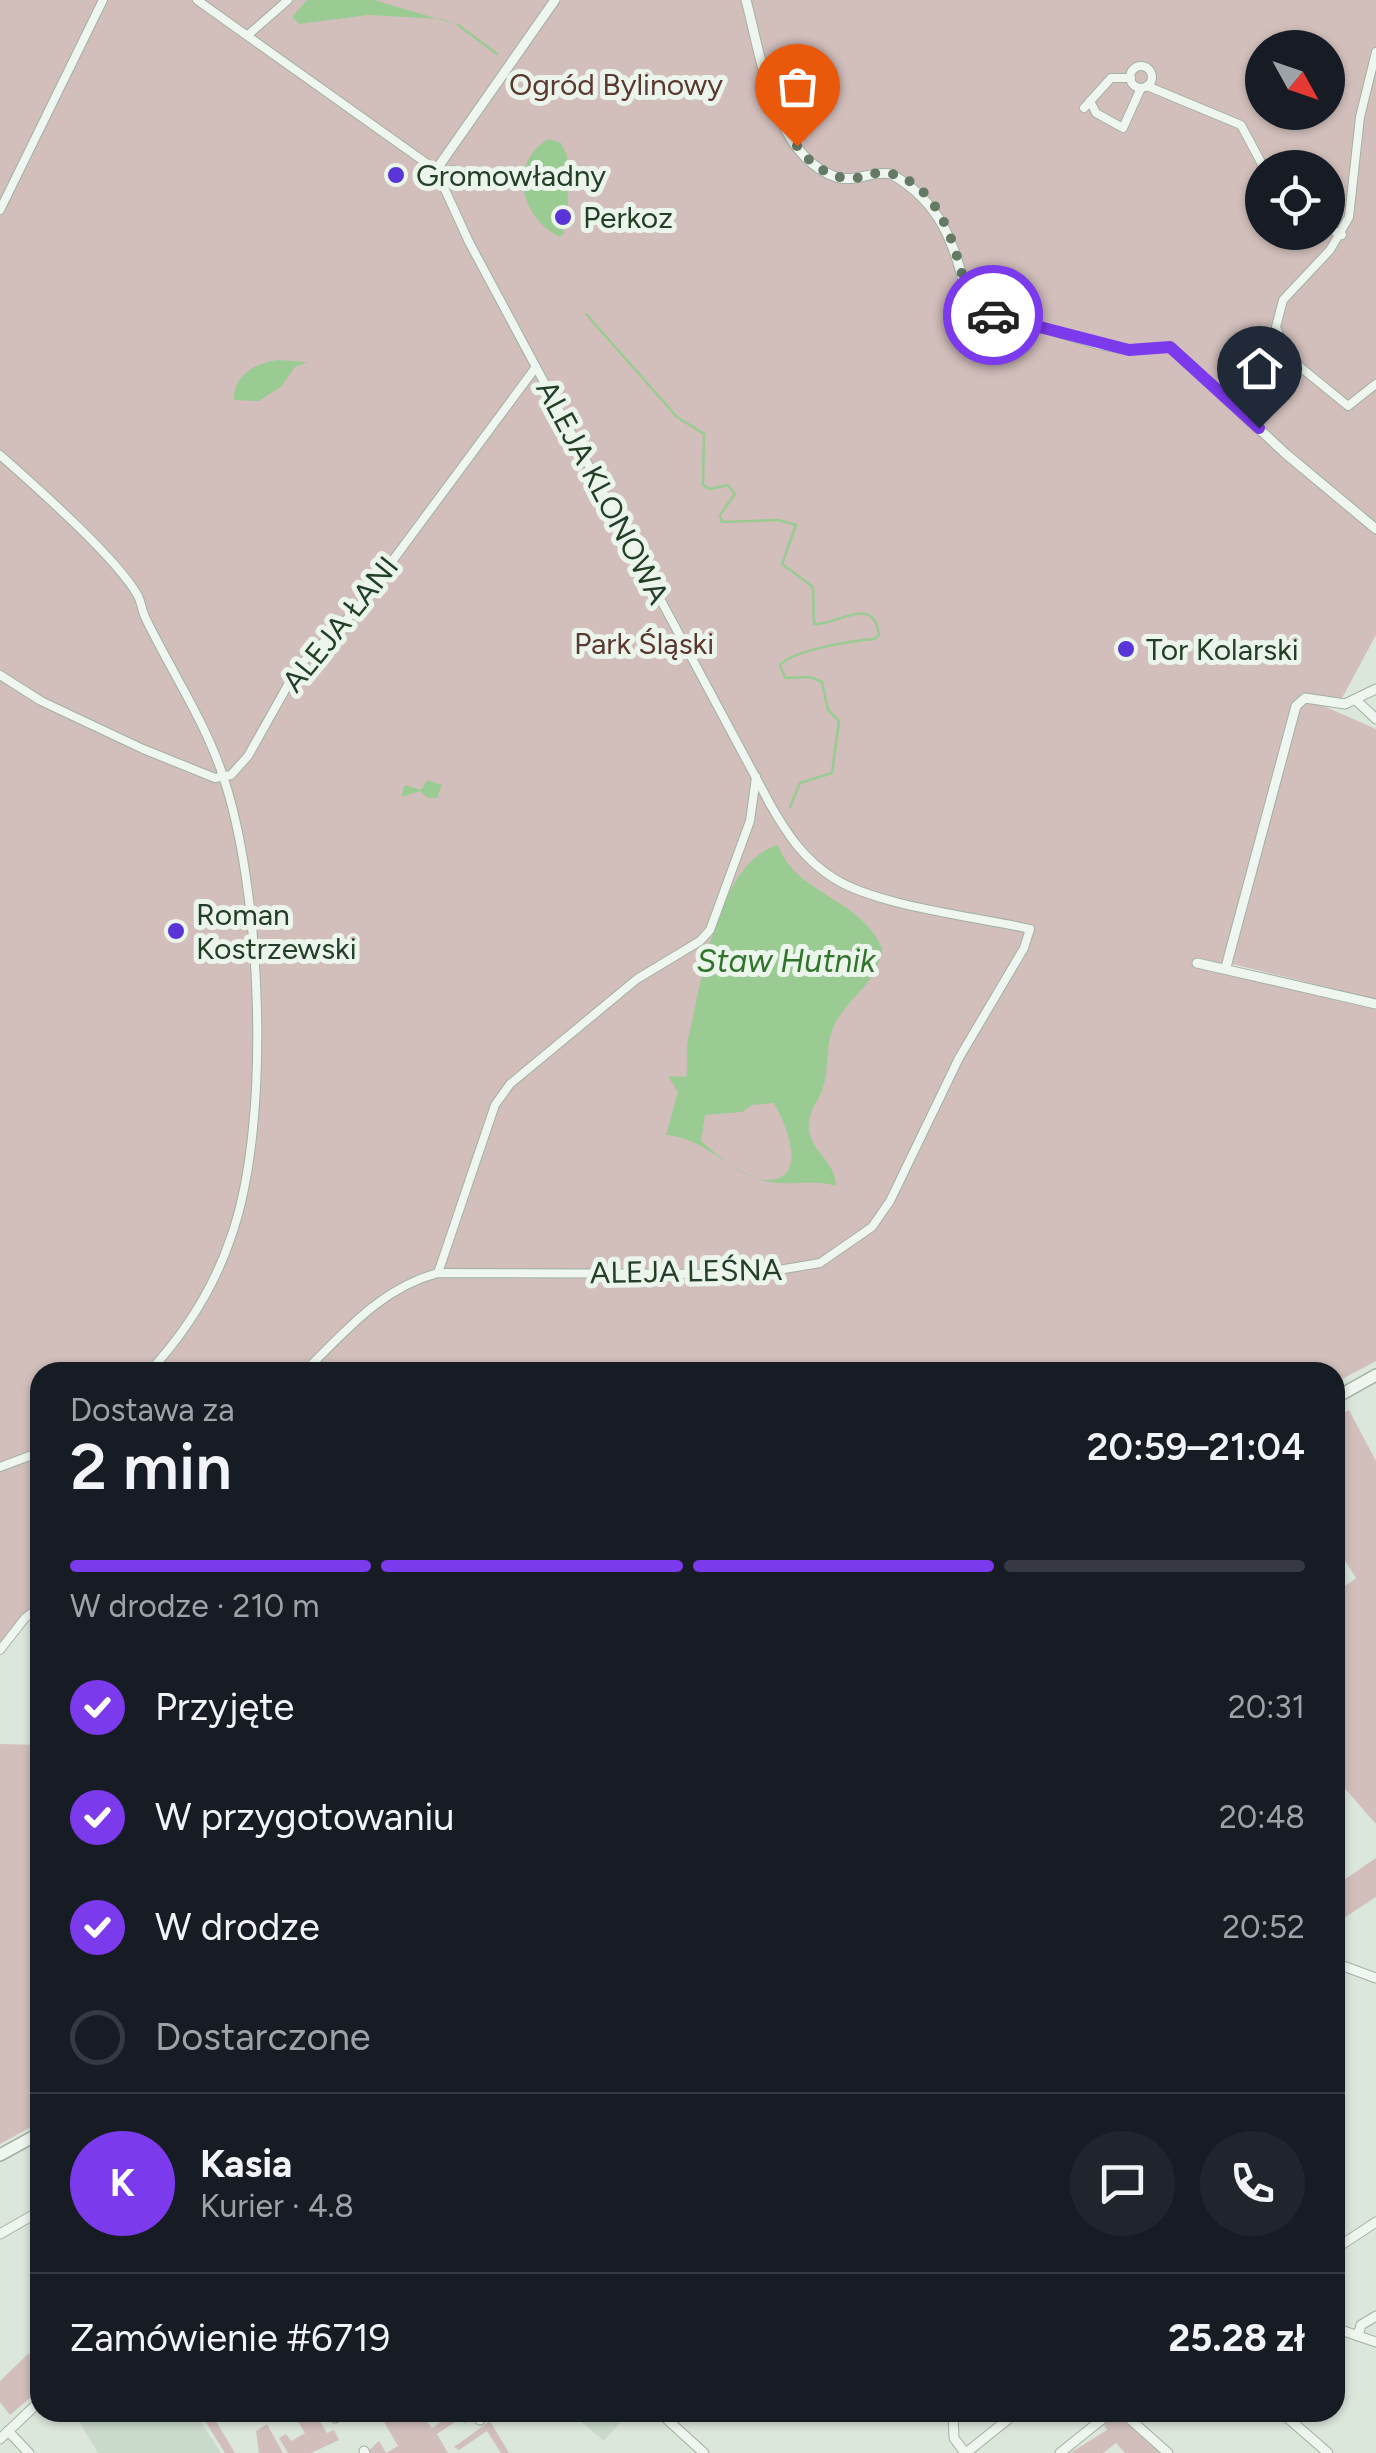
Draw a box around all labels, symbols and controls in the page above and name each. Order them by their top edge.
north arrow [1245,30,1345,130]
map controls [1245,30,1345,250]
pin [755,44,840,147]
icon: bag [770,59,825,114]
park label: Ogród Bylinowy [509,66,723,103]
button: locate [1245,150,1345,250]
place label: Gromowładny [416,157,606,194]
marker: Gromowładny [385,164,407,186]
place label: Perkoz [583,199,673,236]
marker: Perkoz [552,206,574,228]
courier [943,265,1043,365]
icon: car [966,288,1021,343]
pin [1217,326,1302,429]
icon: home [1232,341,1287,396]
street label: ALEJA KLONOWA [528,374,678,611]
street label: ALEJA ŁANI [274,549,406,699]
park label: Park Śląski [574,625,714,662]
place label: Tor Kolarski [1146,631,1299,668]
marker: Tor Kolarski [1115,638,1137,660]
place label: Roman Kostrzewski [196,896,357,967]
marker: Roman Kostrzewski [165,920,187,942]
water label: Staw Hutnik [697,942,877,980]
street label: ALEJA LEŚNA [590,1251,783,1291]
text: Dostawa za [70,1391,235,1429]
text: 20:59–21:04 [1087,1424,1305,1470]
text: 2 min [70,1427,232,1505]
text: W drodze · 210 m [70,1587,319,1625]
icon: check [70,1680,125,1735]
text: Przyjęte [155,1684,294,1730]
text: 20:31 [1228,1688,1305,1726]
icon: check [70,1790,125,1845]
text: W przygotowaniu [155,1794,454,1840]
text: 20:48 [1219,1798,1305,1836]
icon: check [70,1900,125,1955]
text: W drodze [155,1904,320,1950]
text: 20:52 [1222,1908,1305,1946]
text: Dostarczone [155,2014,371,2060]
button: chat [1070,2131,1175,2236]
button: phone [1200,2131,1305,2236]
text: Kasia [200,2141,292,2187]
text: K [110,2160,135,2206]
text: Kurier · 4.8 [200,2187,354,2225]
text: Zamówienie #6719 [70,2315,390,2361]
text: 25.28 zł [1168,2315,1305,2361]

